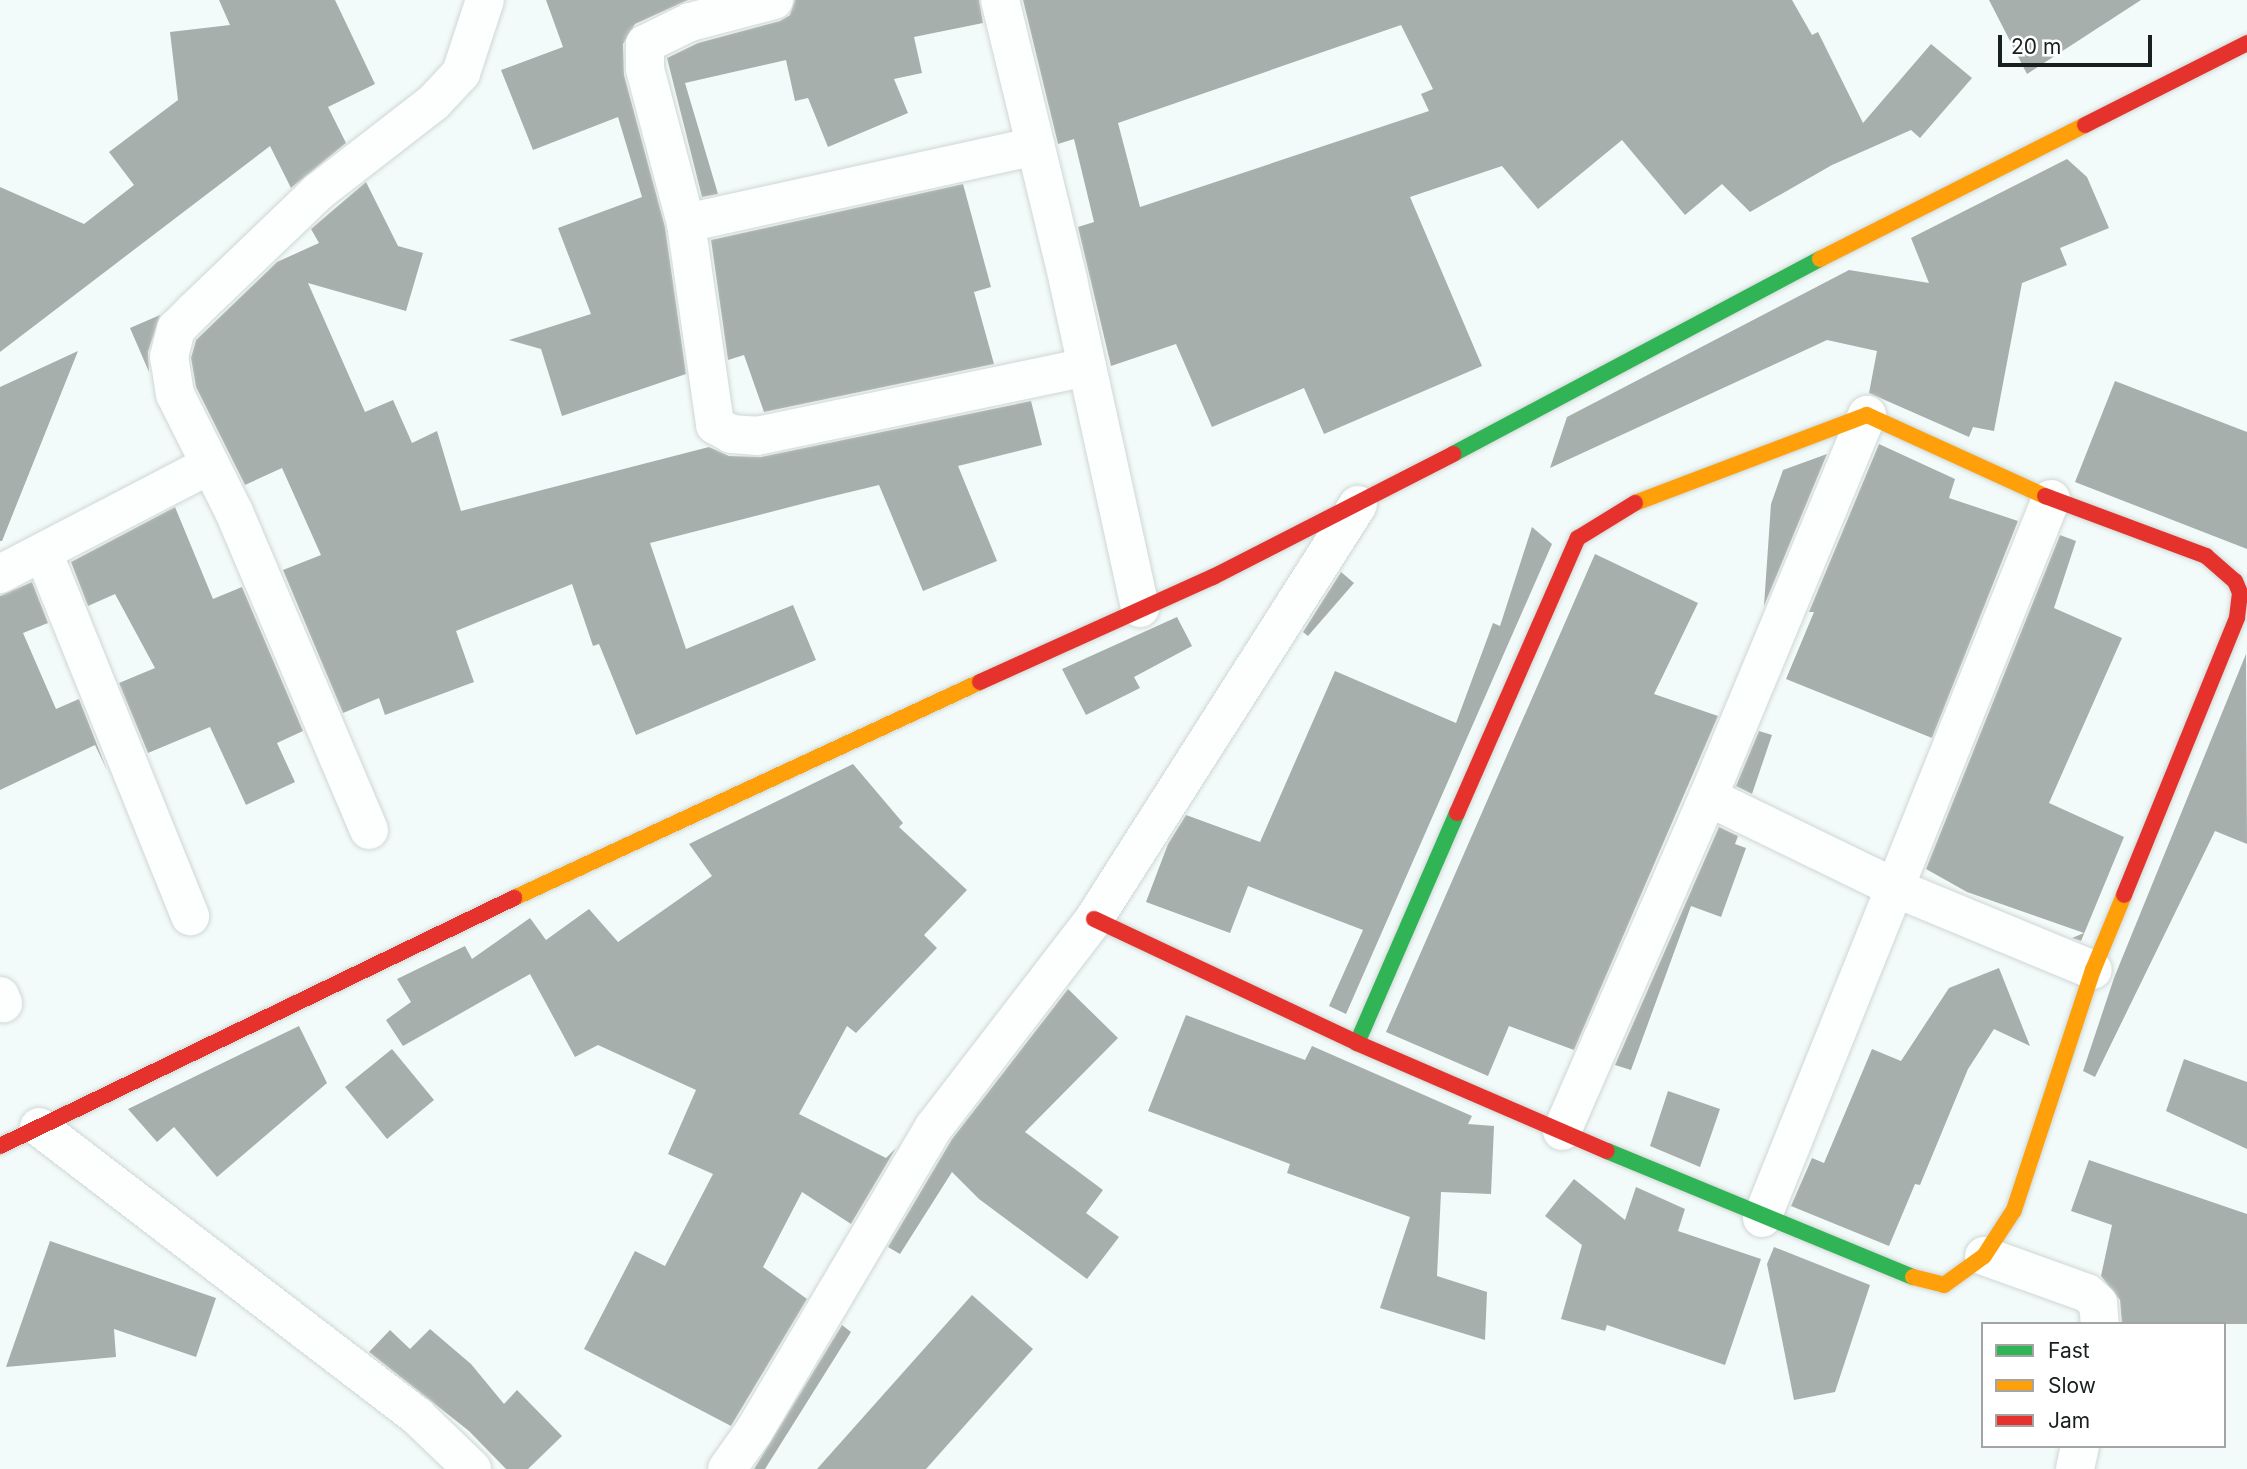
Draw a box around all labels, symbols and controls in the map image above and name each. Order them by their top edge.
scale bar [2002,21,2156,65]
text: 20 m [2011,34,2061,59]
legend [1981,1322,2226,1448]
text: Fast [2048,1338,2090,1363]
text: Slow [2048,1373,2096,1398]
text: Jam [2048,1408,2090,1433]

